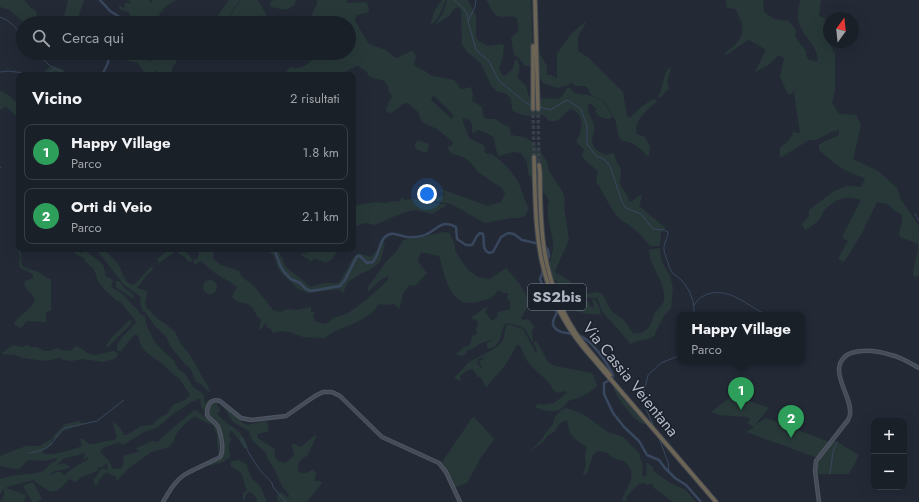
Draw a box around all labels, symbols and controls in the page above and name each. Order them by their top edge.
north arrow [823,12,859,48]
search box [16,16,356,60]
icon: search [30,27,52,49]
text: Cerca qui [62,27,124,49]
text: Vicino [32,86,82,110]
text: 2 risultati [290,89,340,108]
text: Happy Village [71,132,171,154]
text: 1 [43,143,49,162]
text: 1.8 km [302,143,339,162]
text: Parco [71,154,102,173]
your location [417,184,437,204]
text: Orti di Veio [71,196,152,218]
text: 2 [42,207,50,226]
text: 2.1 km [302,207,339,226]
text: Parco [71,218,102,237]
road number: SS2bis [528,284,586,310]
popup [677,312,805,364]
street label: Via Cassia Veientana [577,317,684,441]
text: Happy Village [691,318,791,340]
text: Parco [691,340,722,359]
pin: 1 [728,377,754,410]
pin: 2 [778,405,804,438]
map controls [871,418,907,490]
button: + [871,418,907,454]
button: − [871,454,907,490]

